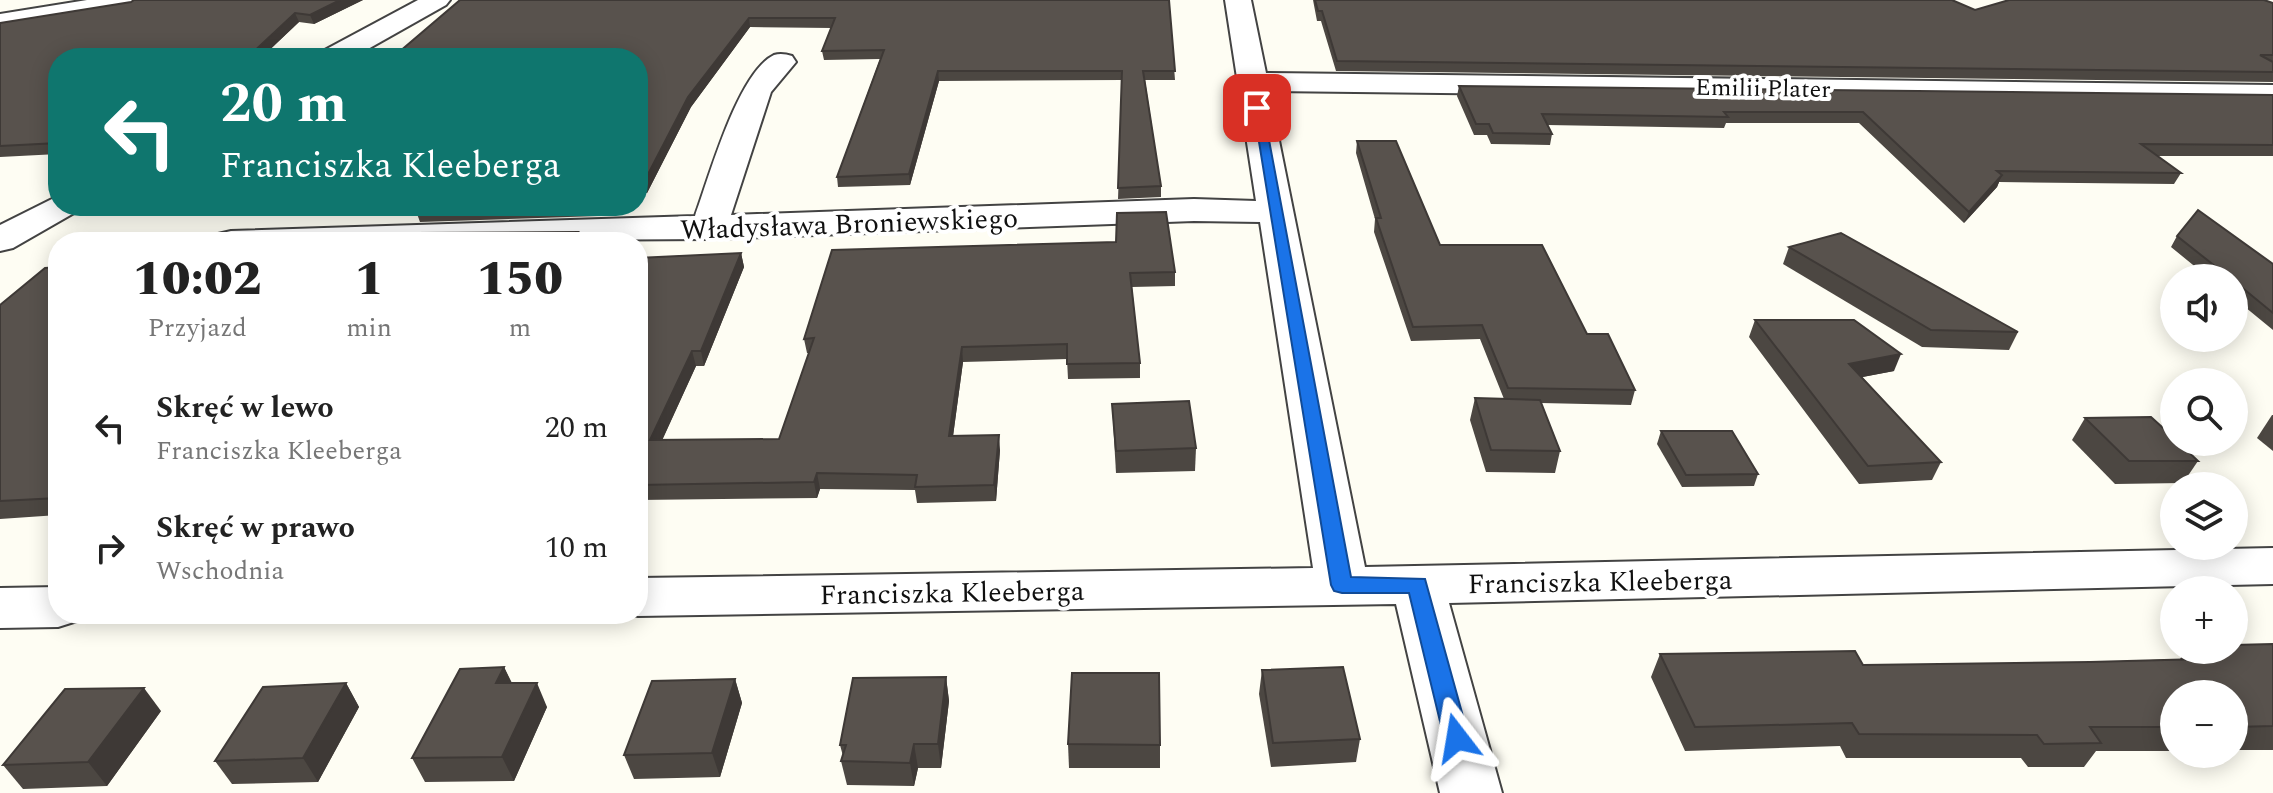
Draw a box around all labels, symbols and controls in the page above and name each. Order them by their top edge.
text: 20 m [220,62,347,147]
street label: Emilii Plater [1695,70,1831,108]
pin [1223,74,1291,142]
icon: left [88,80,192,184]
icon: arrive [1235,86,1279,130]
text: Franciszka Kleeberga [220,139,561,194]
street label: Władysława Broniewskiego [679,197,1019,252]
text: 10:02 [133,243,262,316]
text: 1 [355,243,384,316]
text: 150 [477,243,563,316]
map controls [2160,264,2248,768]
button: sound [2160,264,2248,352]
text: Przyjazd [148,308,247,348]
text: min [346,308,392,348]
text: m [509,308,531,348]
button: search [2160,368,2248,456]
text: Skręć w lewo [156,385,334,431]
text: 20 m [545,405,608,451]
icon: left [88,406,132,450]
text: Franciszka Kleeberga [156,431,402,471]
button: layers [2160,472,2248,560]
text: Skręć w prawo [156,505,355,551]
text: 10 m [545,525,608,571]
icon: right [88,526,132,570]
text: Wschodnia [156,551,284,591]
street label: Franciszka Kleeberga [1467,559,1733,606]
street label: Franciszka Kleeberga [819,570,1085,617]
button: + [2160,576,2248,664]
button: − [2160,680,2248,768]
position arrow [1415,696,1499,780]

